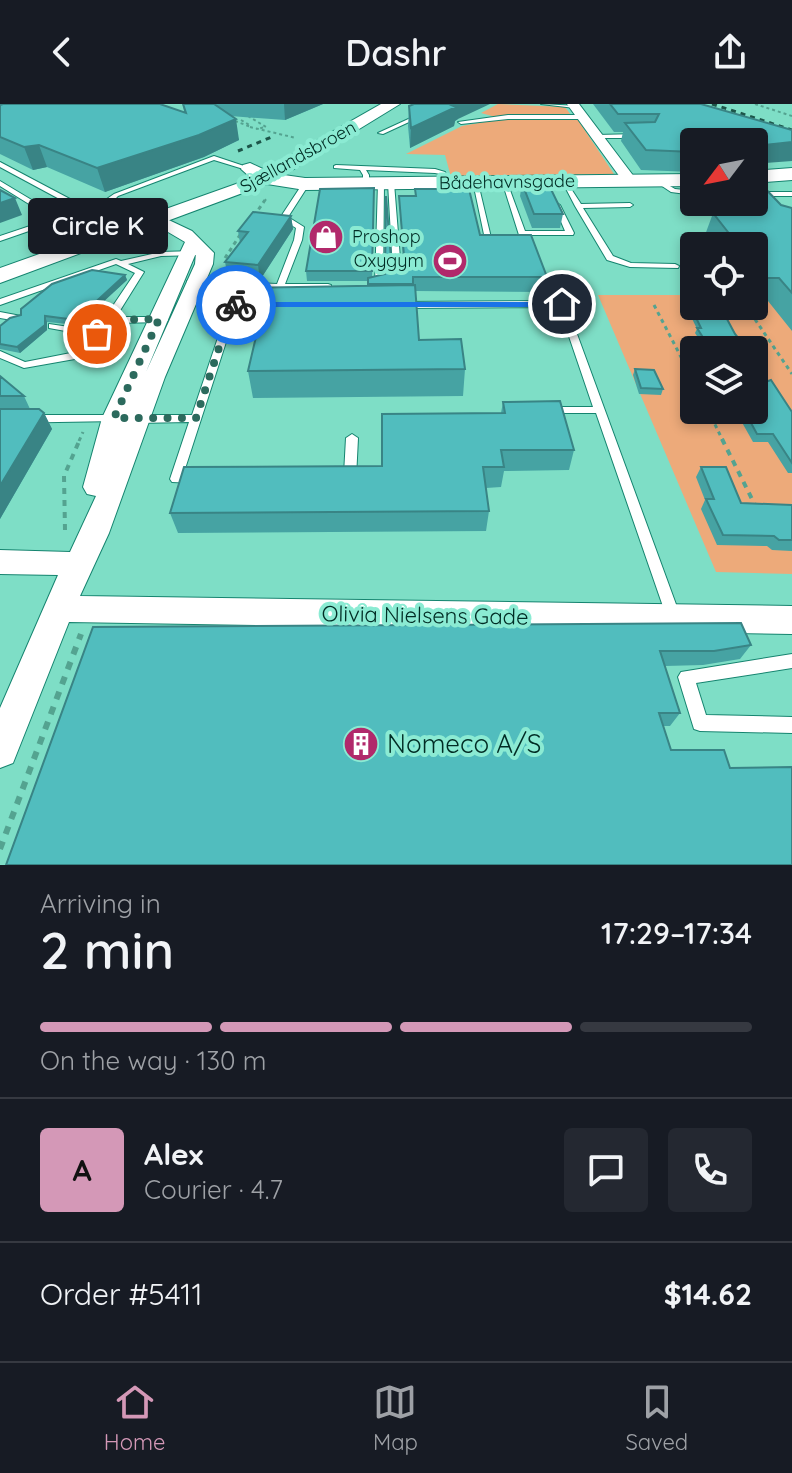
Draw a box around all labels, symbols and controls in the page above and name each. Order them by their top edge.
icon: back [40,30,84,74]
text: Dashr [345,30,447,75]
icon: share [708,30,752,74]
street label: Sjællandsbroen [236,115,360,198]
north arrow [680,128,768,216]
map controls [680,128,768,424]
street label: Bådehavnsgade [439,169,575,194]
callout: Circle K [27,198,167,254]
text: Circle K [52,209,144,242]
shop icon: Proshop [307,218,345,256]
place label: Proshop [352,225,421,248]
button: locate [680,232,768,320]
sports icon: Oxygym [431,242,469,280]
place label: Oxygym [354,249,424,272]
courier [196,265,276,345]
pin [528,270,596,338]
icon: home [540,282,584,326]
icon: bike [214,283,258,327]
pin [63,300,131,368]
icon: bag [75,312,119,356]
button: layers [680,336,768,424]
street label: Olivia Nielsens Gade [321,599,529,631]
building icon: Nomeco A/S [342,725,380,763]
place label: Nomeco A/S [387,727,541,760]
text: Arriving in [40,887,161,920]
text: 17:29–17:34 [601,914,752,952]
text: 2 min [40,917,174,982]
text: On the way · 130 m [40,1044,266,1077]
button: chat [564,1128,648,1212]
button: phone [668,1128,752,1212]
text: Alex [144,1135,203,1173]
text: A [72,1151,92,1189]
text: Courier · 4.7 [144,1173,283,1206]
text: Order #5411 [40,1275,203,1313]
text: $14.62 [664,1275,752,1313]
tab: Home [104,1380,165,1456]
tab: Map [373,1380,418,1456]
tab: Saved [625,1380,688,1456]

